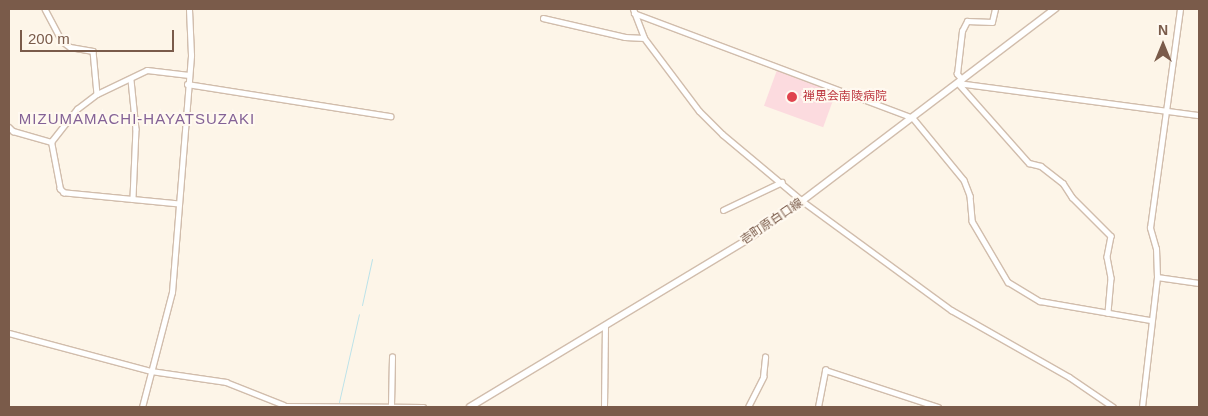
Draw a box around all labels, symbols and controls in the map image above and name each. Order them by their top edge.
scale bar [22,20,176,52]
north arrow [1138,20,1188,70]
text: N [1158,22,1168,38]
text: 200 m [28,30,70,47]
marker: 禅思会南陵病院 [785,90,799,104]
place label: 禅思会南陵病院 [803,90,887,104]
district label: MIZUMAMACHI-HAYATSUZAKI [16,110,258,128]
street label: 壱町原白口線 [738,196,806,248]

